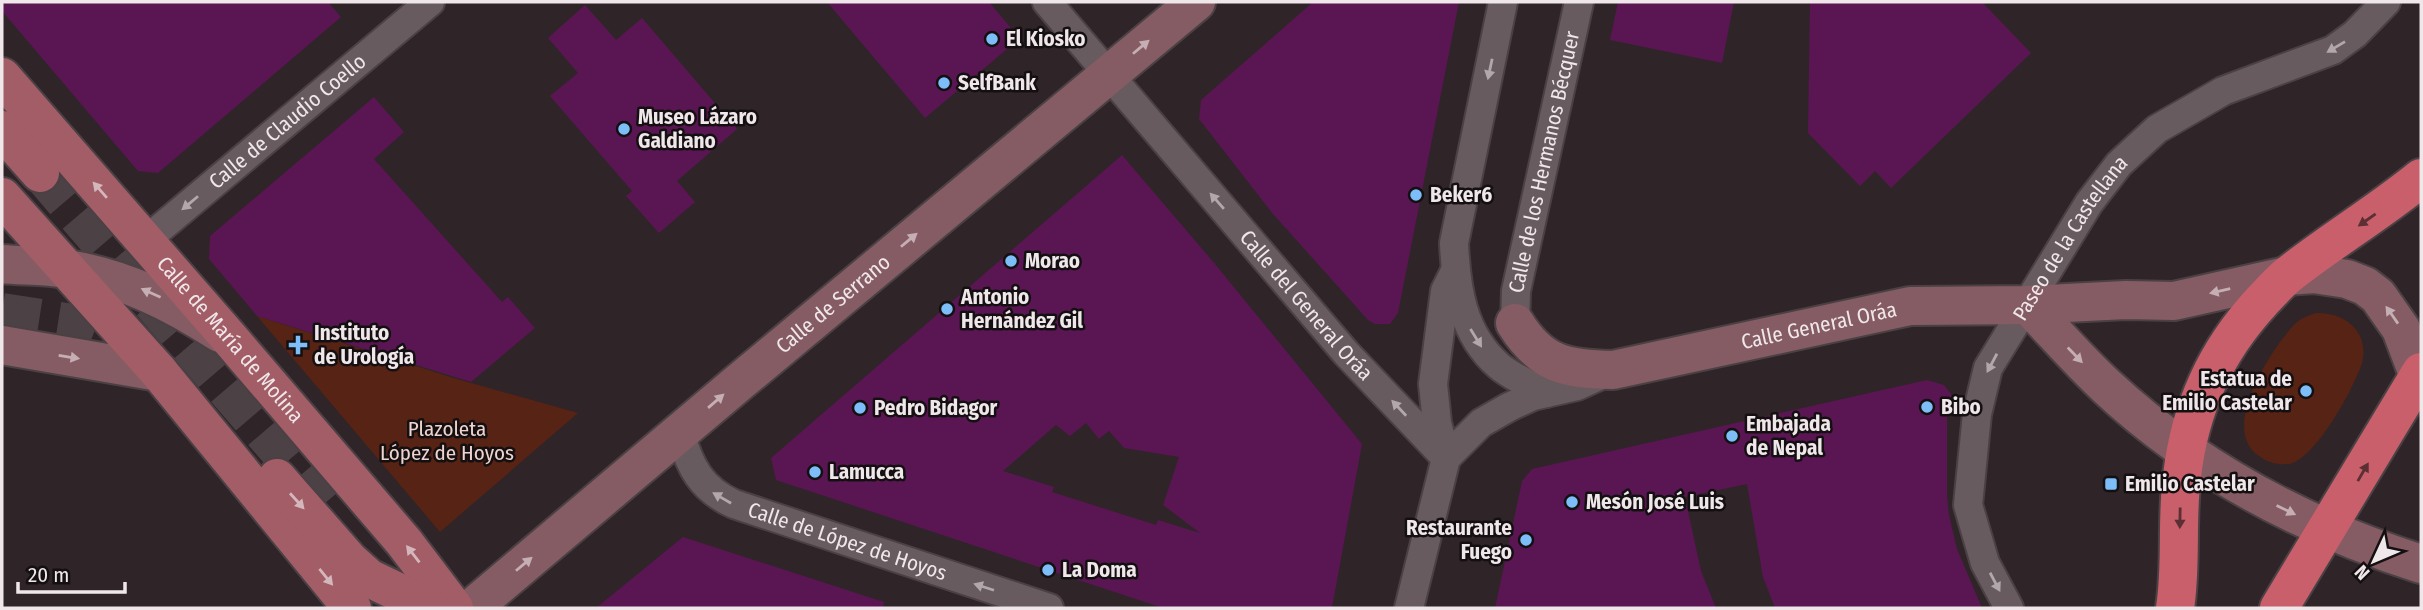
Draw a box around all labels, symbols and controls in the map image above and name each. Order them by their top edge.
place label: El Kiosko [1006,26,1086,52]
street label: Calle de los Hermanos Bécquer [1503,28,1585,295]
marker: El Kiosko [984,31,1000,47]
one-way arrow [1132,39,1150,55]
one-way arrow [2326,41,2345,53]
street label: Calle de Claudio Coello [204,48,371,195]
one-way arrow [1485,58,1496,80]
place label: SelfBank [958,70,1036,96]
marker: SelfBank [936,75,952,91]
place label: Museo Lázaro Galdiano [638,104,757,154]
marker: Museo Lázaro Galdiano [616,121,632,137]
street label: Paseo de la Castellana [2007,150,2133,325]
one-way arrow [92,181,108,199]
place label: Beker6 [1430,182,1492,208]
marker: Beker6 [1408,187,1424,203]
one-way arrow [1209,192,1224,210]
one-way arrow [181,196,199,211]
one-way arrow [2358,213,2376,227]
street label: Calle del General Oráa [1234,225,1378,386]
one-way arrow [900,232,918,247]
place label: Morao [1025,248,1080,274]
street label: Calle de Serrano [771,249,895,359]
street label: Calle de María de Molina [151,251,309,428]
marker: Morao [1003,253,1019,269]
place label: Antonio Hernández Gil [960,284,1083,334]
one-way arrow [2209,286,2231,297]
one-way arrow [141,287,161,299]
street label: Calle General Oráa [1739,296,1899,355]
marker: Antonio Hernández Gil [939,301,955,317]
one-way arrow [2385,306,2399,324]
place label: Instituto de Urología [314,320,414,370]
one-way arrow [1469,328,1482,347]
marker: Instituto de Urología [288,335,308,355]
one-way arrow [2067,346,2084,363]
one-way arrow [58,352,80,363]
one-way arrow [1986,353,1998,373]
place label: Estatua de Emilio Castelar [2162,366,2292,416]
marker: Estatua de Emilio Castelar [2298,383,2314,399]
one-way arrow [707,393,725,409]
place label: Bibo [1941,394,1981,420]
place label: Pedro Bidagor [874,395,998,421]
marker: Bibo [1919,399,1935,415]
marker: Pedro Bidagor [852,400,868,416]
one-way arrow [1391,400,1407,417]
place label: Embajada de Nepal [1746,411,1831,461]
park label: Plazoleta López de Hoyos [380,416,514,466]
marker: Embajada de Nepal [1724,428,1740,444]
place label: Lamucca [829,459,904,485]
one-way arrow [2357,462,2369,481]
marker: Lamucca [807,464,823,480]
place label: Emilio Castelar [2125,471,2255,497]
marker: Emilio Castelar [2103,476,2119,492]
place label: Mesón José Luis [1586,489,1724,515]
one-way arrow [289,492,305,510]
one-way arrow [713,492,732,504]
marker: Mesón José Luis [1564,494,1580,510]
street label: Calle de López de Hoyos [745,497,950,586]
one-way arrow [2276,505,2297,516]
one-way arrow [2174,507,2186,529]
place label: Restaurante Fuego [1406,515,1512,565]
north arrow [2339,526,2409,596]
marker: Restaurante Fuego [1518,532,1534,548]
one-way arrow [406,545,420,563]
scale bar [18,550,124,594]
one-way arrow [515,556,533,572]
place label: La Doma [1062,557,1137,583]
text: N [2350,560,2374,585]
text: 20 m [28,562,69,588]
marker: La Doma [1040,562,1056,578]
one-way arrow [318,568,333,585]
one-way arrow [1989,573,2001,593]
one-way arrow [973,581,994,592]

